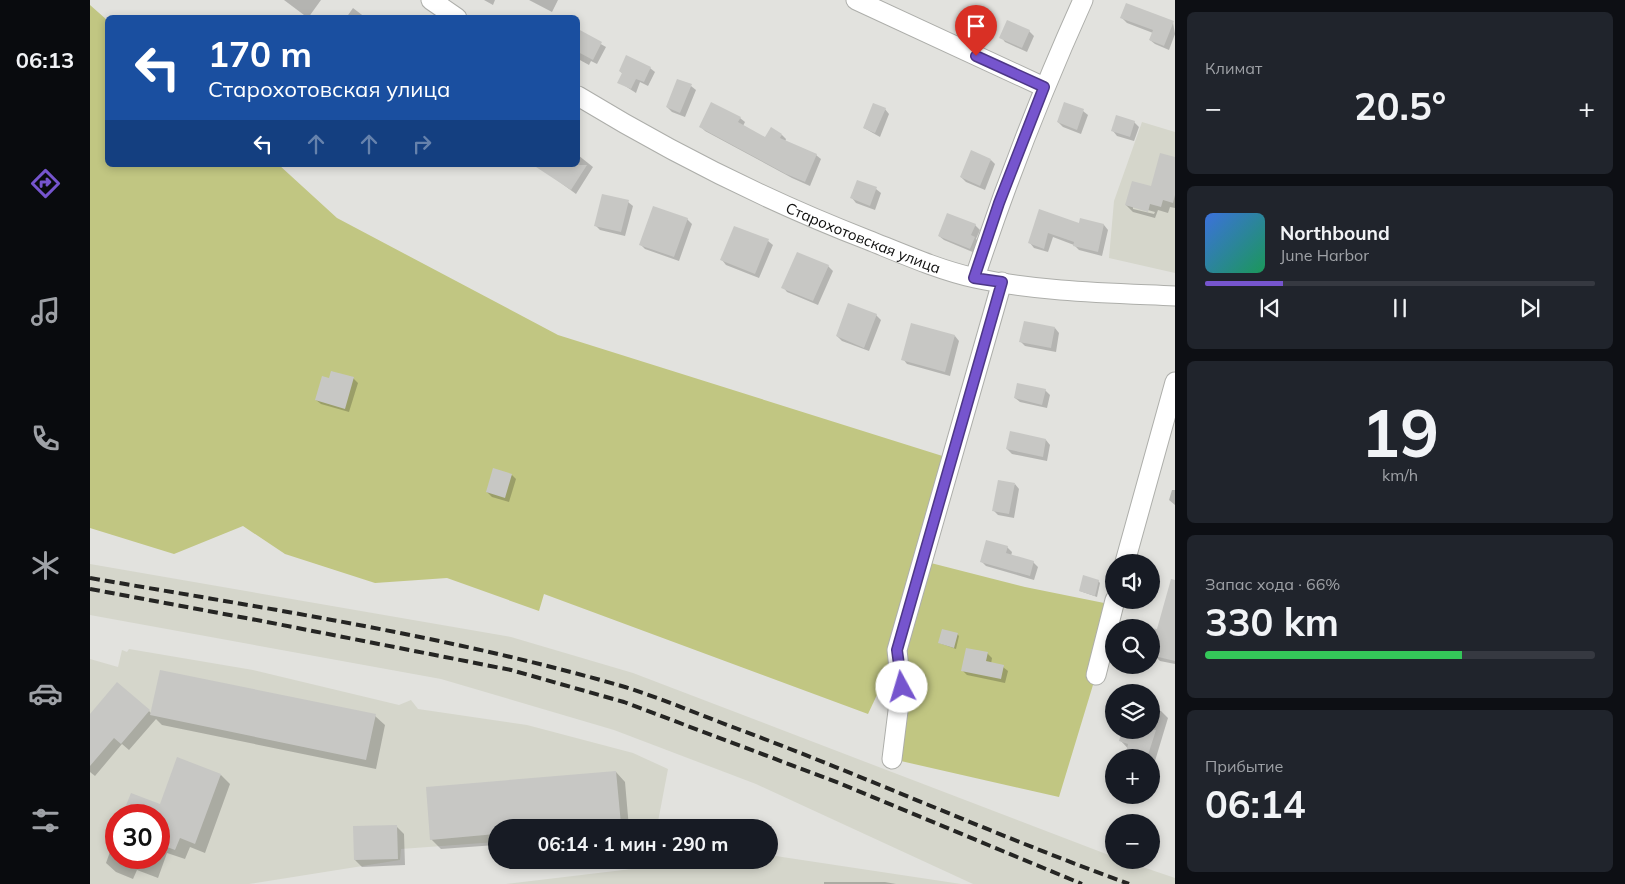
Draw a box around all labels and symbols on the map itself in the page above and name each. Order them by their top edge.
pin [955,5,997,56]
street label: Старохотовская улица [783,198,943,277]
position arrow [875,660,927,712]
speed limit sign: 30 [105,804,170,869]

